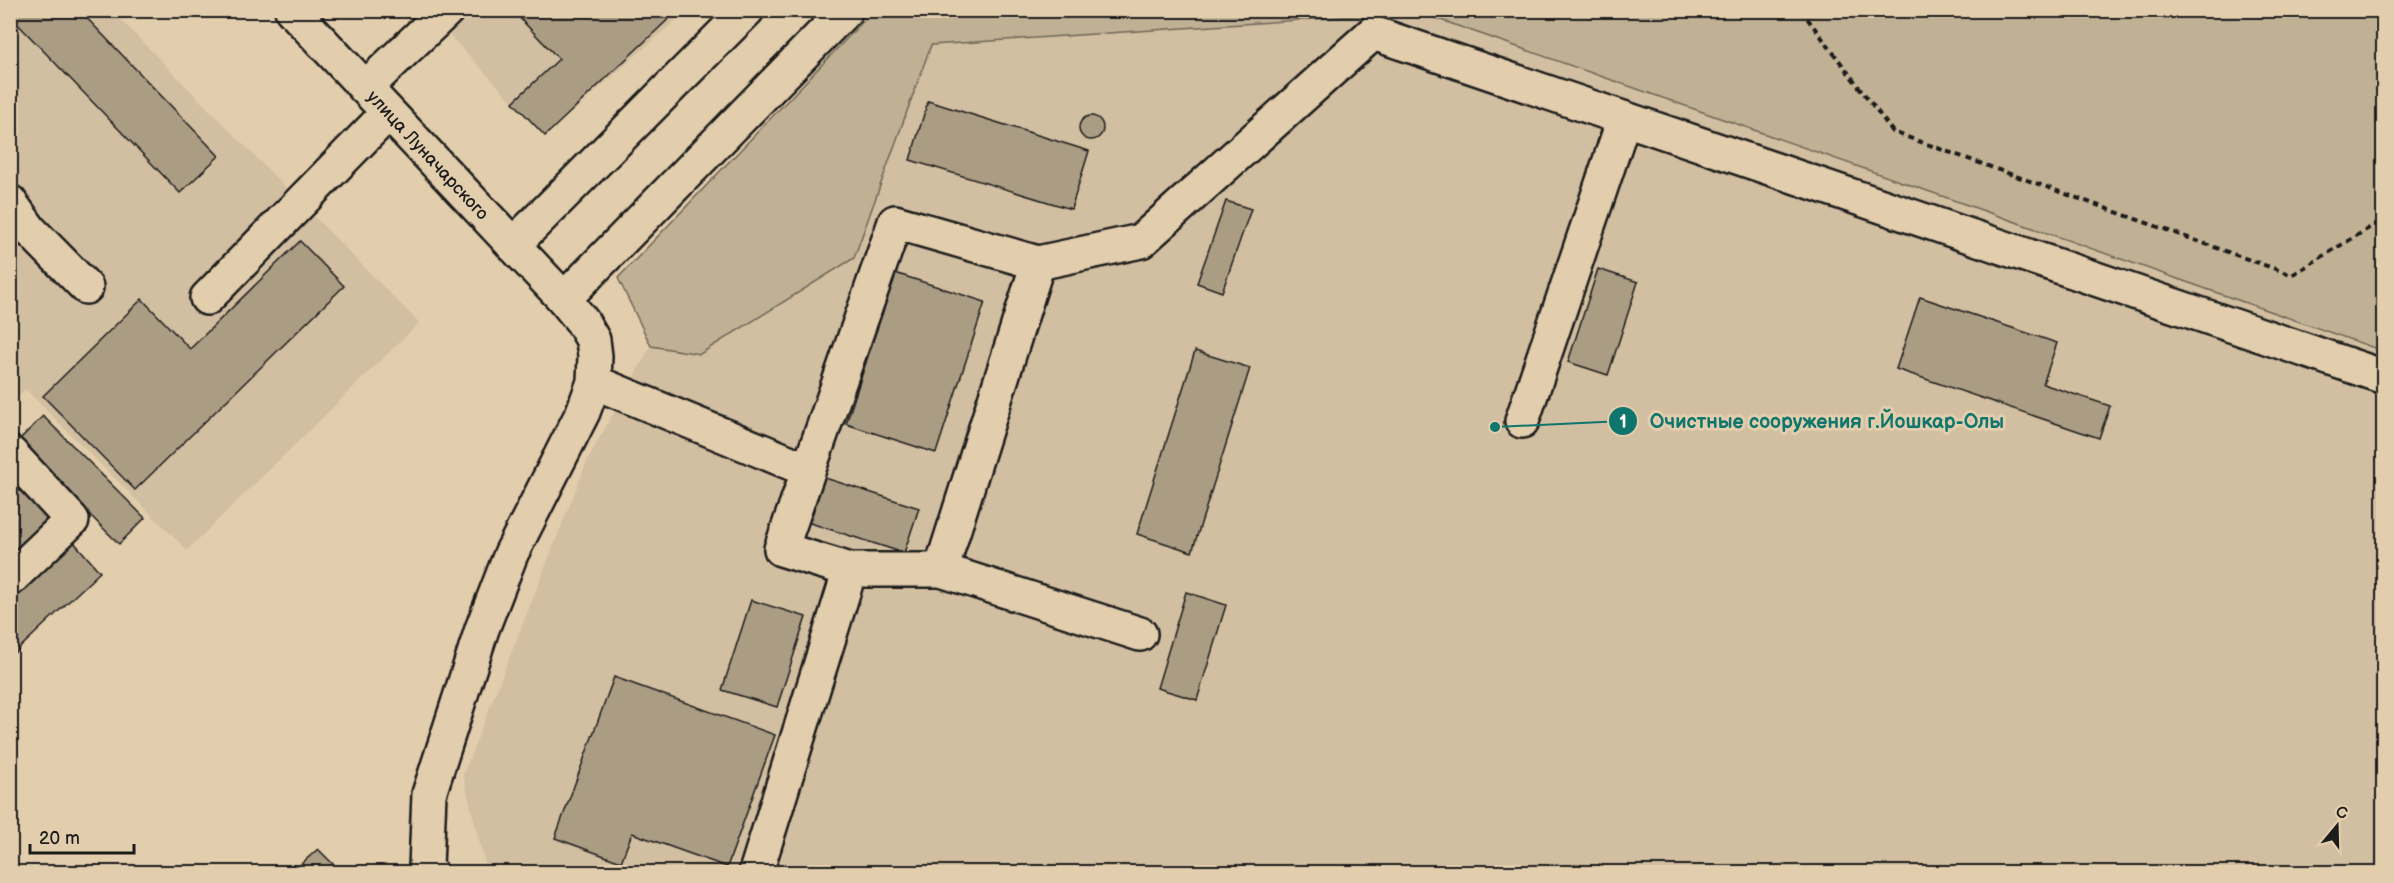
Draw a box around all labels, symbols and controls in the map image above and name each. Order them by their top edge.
street label: улица Луначарского [362,86,493,224]
callout: Очистные сооружения г.Йошкар-Олы [1608,402,2017,440]
text: Очистные сооружения г.Йошкар-Олы [1650,408,2004,434]
text: 1 [1619,412,1627,433]
north arrow [2307,796,2367,856]
text: С [2333,802,2350,824]
scale bar [30,817,134,855]
text: 20 m [39,828,80,849]

